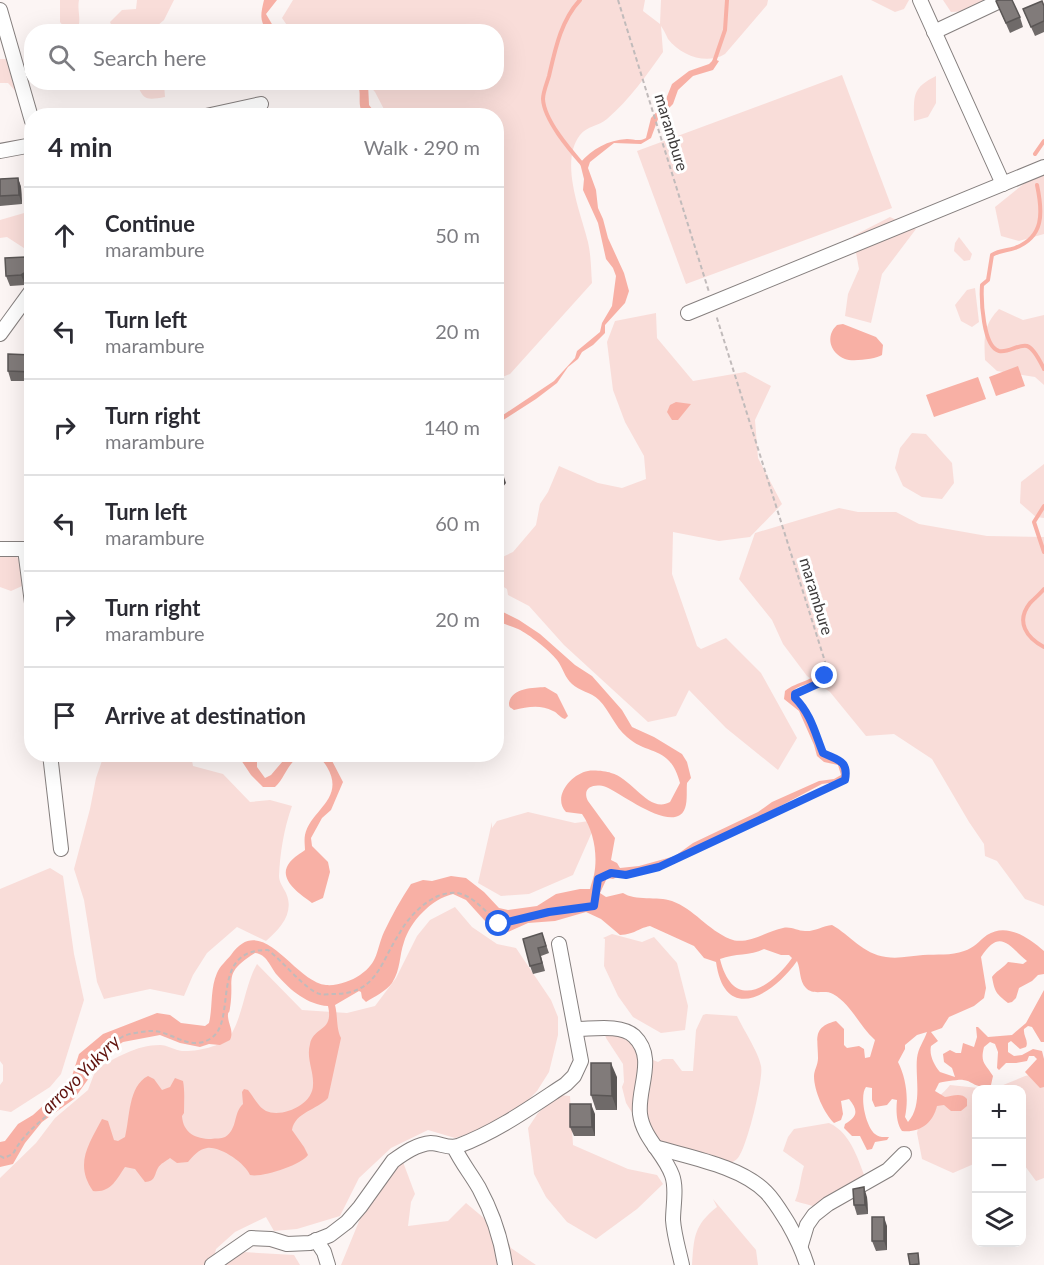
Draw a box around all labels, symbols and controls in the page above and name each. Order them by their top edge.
search box [24,24,504,90]
icon: search [45,41,78,74]
text: Search here [93,44,206,71]
street label: marambure [651,91,693,173]
text: 4 min [48,131,112,163]
text: Walk · 290 m [364,135,480,159]
text: Continue [105,210,195,237]
icon: ahead [48,219,81,252]
text: 50 m [435,223,480,247]
text: marambure [105,237,205,261]
text: Turn left [105,306,187,333]
icon: left [48,315,81,348]
text: 20 m [435,319,480,343]
text: marambure [105,333,205,357]
text: Turn right [105,402,200,429]
icon: right [48,411,81,444]
text: 140 m [424,415,480,439]
text: marambure [105,429,205,453]
text: Turn left [105,498,187,525]
icon: left [48,507,81,540]
text: 60 m [435,511,480,535]
text: marambure [105,525,205,549]
street label: marambure [796,555,838,637]
text: Turn right [105,594,200,621]
icon: right [48,603,81,636]
text: 20 m [435,607,480,631]
text: marambure [105,621,205,645]
route end [811,662,837,688]
icon: arrive [48,699,81,732]
text: Arrive at destination [105,702,306,729]
route start [485,910,511,936]
water label: arroyo Yukyry [36,1030,124,1118]
map controls [972,1085,1026,1247]
button: + [972,1085,1026,1139]
button: − [972,1139,1026,1193]
button: layers [972,1193,1026,1247]

